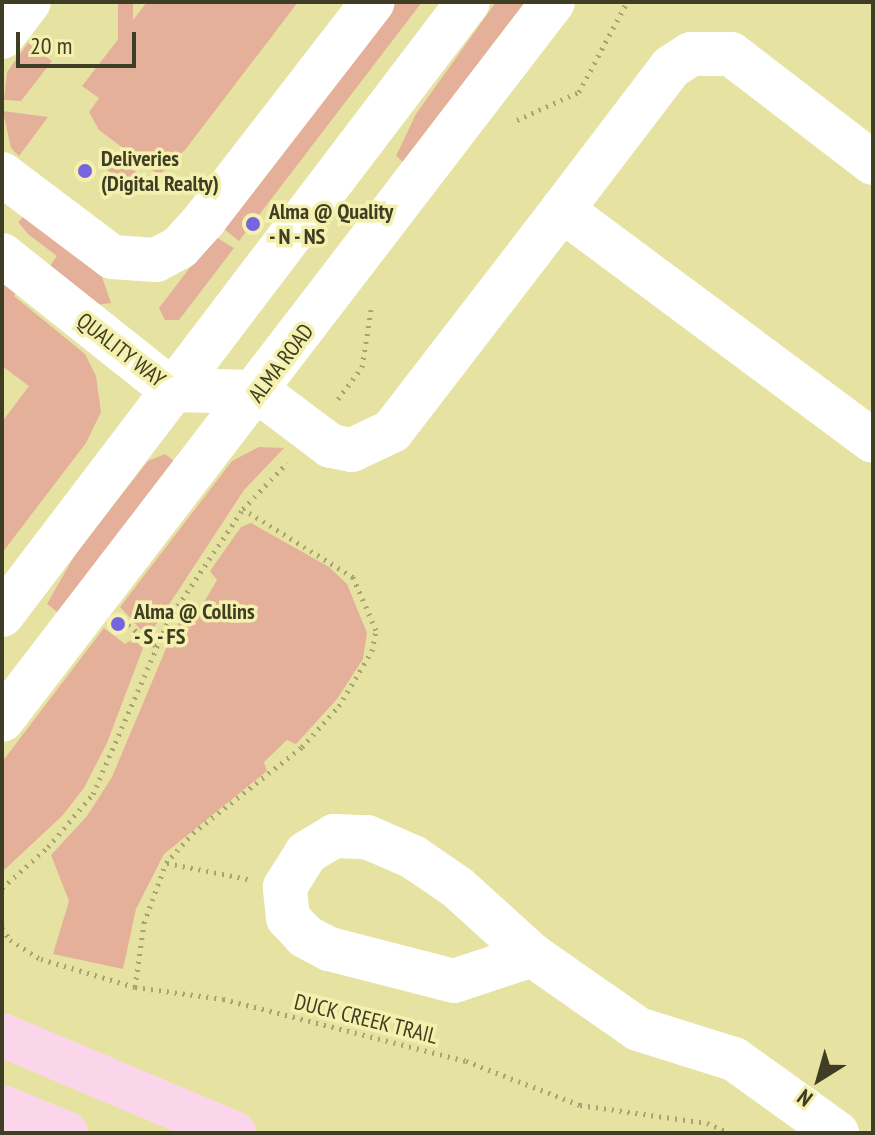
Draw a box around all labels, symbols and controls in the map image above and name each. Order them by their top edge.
scale bar [20,16,140,66]
text: 20 m [30,30,72,61]
place label: Deliveries (Digital Realty) [101,145,219,196]
marker: Deliveries (Digital Realty) [76,162,94,180]
place label: Alma @ Quality - N - NS [269,198,394,250]
marker: Alma @ Quality - N - NS [244,215,262,233]
street label: QUALITY WAY [71,307,171,393]
street label: ALMA ROAD [243,318,319,408]
place label: Alma @ Collins - S - FS [134,598,255,650]
marker: Alma @ Collins - S - FS [109,615,127,633]
street label: DUCK CREEK TRAIL [291,988,441,1050]
north arrow [779,1039,859,1119]
text: N [791,1083,818,1113]

